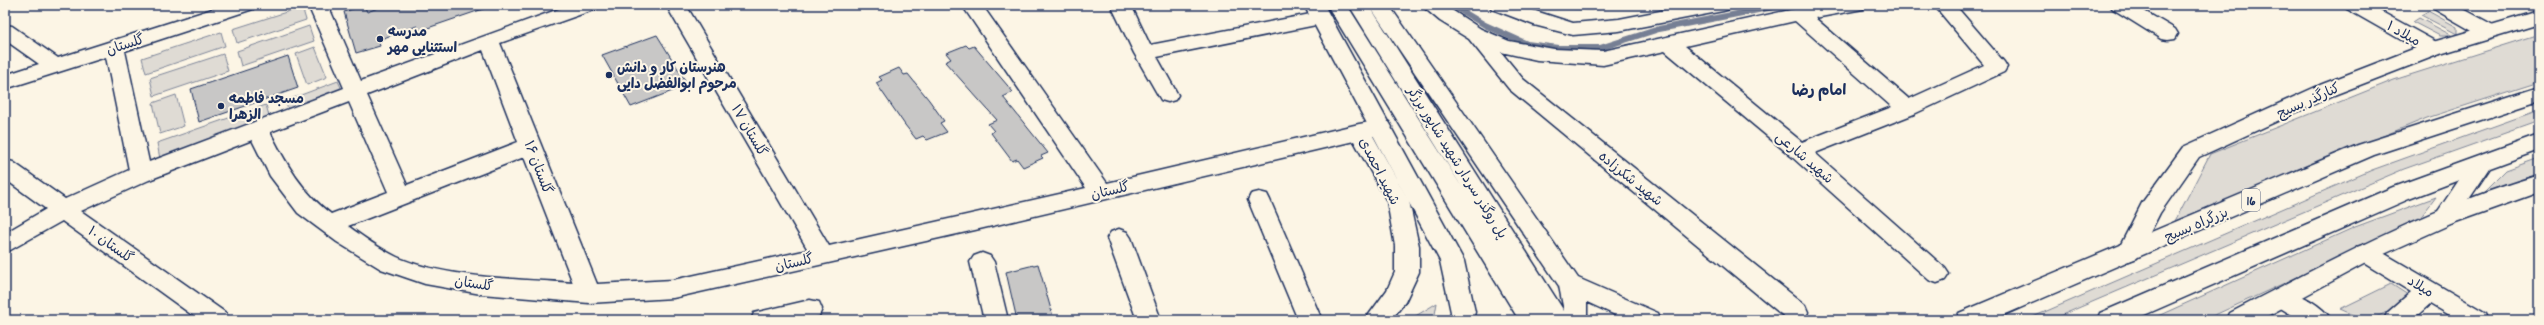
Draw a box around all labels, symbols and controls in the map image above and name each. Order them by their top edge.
street label: میلاد ۱ [2382,17,2424,52]
place label: مدرسه استثنایی مهر [386,23,457,59]
street label: گلستان [104,30,147,61]
marker: مدرسه استثنایی مهر [375,34,385,44]
place label: هنرستان کار و دانش مرحوم ابوالفضل دایی [617,59,737,95]
marker: هنرستان کار و دانش مرحوم ابوالفضل دایی [604,70,614,80]
street label: کنارگذر بسیج [2274,79,2344,125]
district label: امام رضا [1792,81,1846,103]
street label: پل روگذر سردار شهید شاپور برزگر [1401,82,1511,243]
place label: مسجد فاطمه الزهرا [229,90,304,126]
marker: مسجد فاطمه الزهرا [216,101,226,111]
street label: گلستان ۱۷ [725,101,771,161]
street label: شهید شارعی [1770,128,1837,189]
street label: شهید احمدی [1353,135,1404,209]
street label: گلستان ۱۶ [518,138,556,197]
street label: شهید شکرزاده [1593,147,1666,212]
street label: گلستان [1089,178,1132,206]
road number: 16 [2242,189,2260,211]
street label: بزرگراه بسیج [2162,203,2232,248]
street label: گلستان ۱۰ [83,222,137,269]
street label: گلستان [773,250,816,278]
street label: گلستان [453,272,495,298]
street label: میلاد [2403,272,2437,303]

